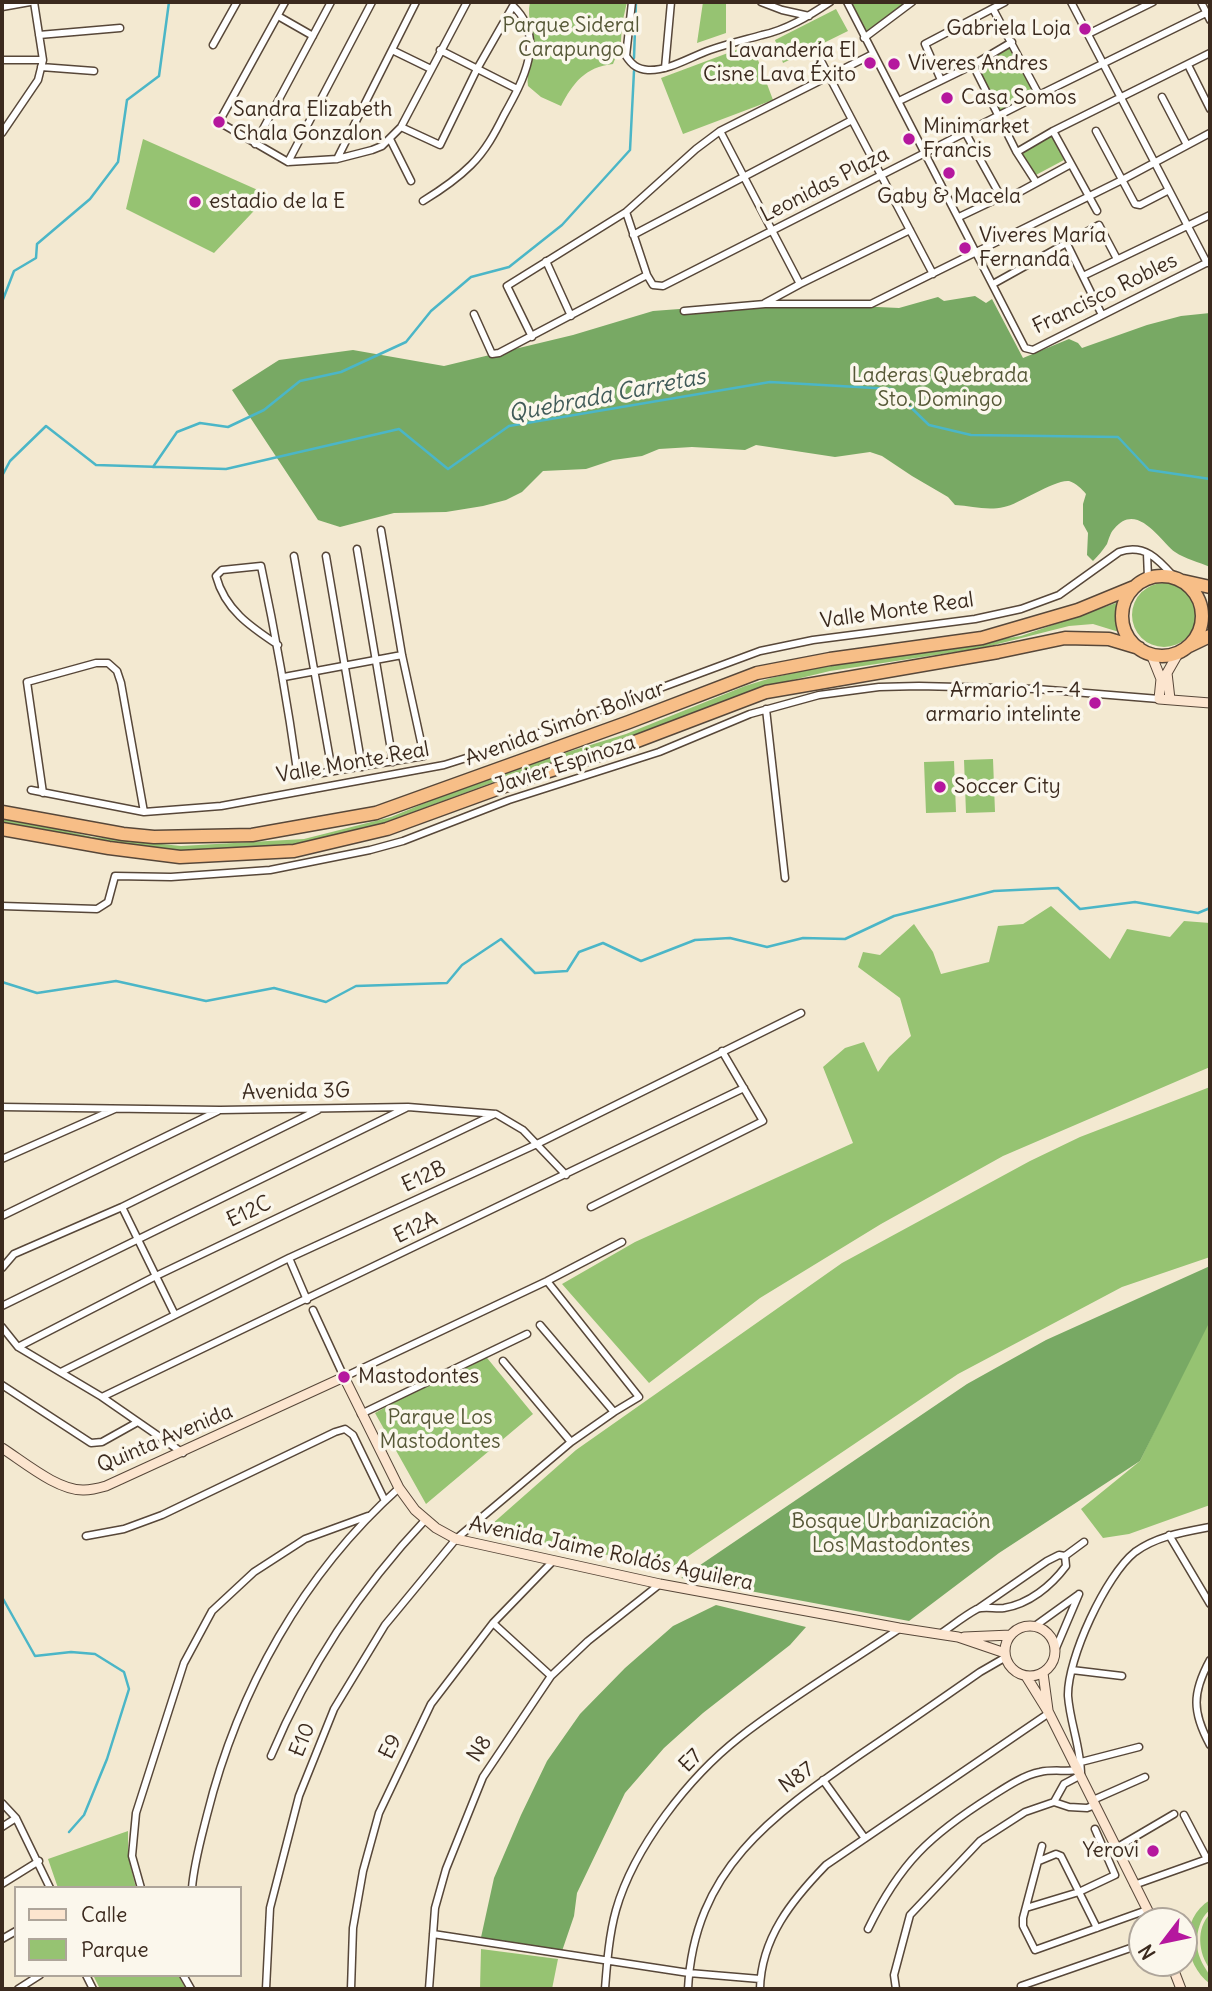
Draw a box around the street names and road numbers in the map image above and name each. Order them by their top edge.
street label: Leonidas Plaza [757,142,893,228]
street label: Francisco Robles [1029,248,1181,340]
street label: Valle Monte Real [819,588,975,634]
street label: Avenida Simón Bolívar [462,676,668,772]
street label: Javier Espinoza [491,730,639,800]
street label: Valle Monte Real [275,737,431,789]
street label: Avenida 3G [242,1078,350,1106]
street label: E12B [398,1156,450,1198]
street label: E12C [223,1191,275,1233]
street label: E12A [390,1207,442,1249]
street label: Quinta Avenida [93,1399,237,1479]
street label: Avenida Jaime Roldós Aguilera [467,1512,755,1596]
street label: E10 [285,1719,321,1761]
street label: E9 [374,1731,408,1763]
street label: N8 [462,1731,498,1767]
street label: E7 [674,1744,708,1778]
street label: N87 [775,1757,819,1799]

